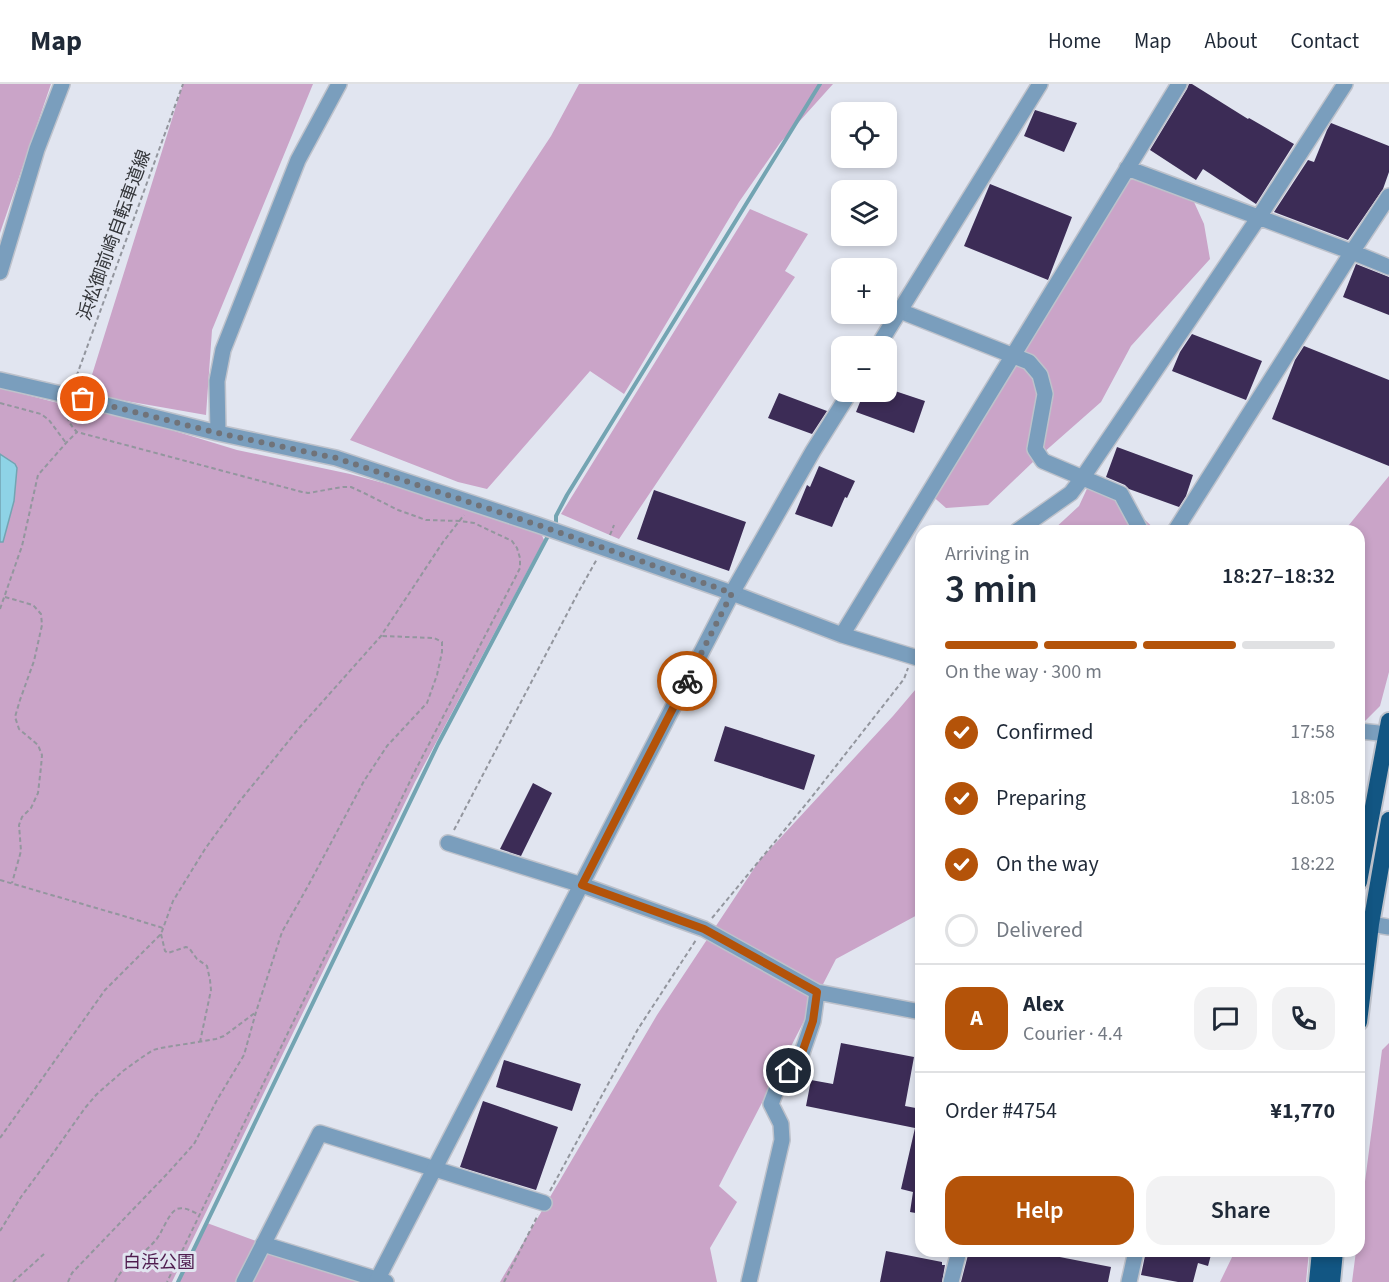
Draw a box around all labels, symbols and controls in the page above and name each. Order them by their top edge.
text: Map [30,21,82,61]
text: Home [1048,26,1101,56]
text: Map [1134,26,1172,56]
text: About [1205,26,1257,56]
text: Contact [1290,26,1359,56]
map controls [831,102,897,402]
button: locate [831,102,897,168]
street label: 浜松御前崎自転車道線 [72,146,157,324]
button: layers [831,180,897,246]
button: + [831,258,897,324]
button: − [831,336,897,402]
pin [57,373,108,424]
icon: bag [66,382,99,415]
text: Arriving in [945,540,1030,568]
text: 18:27–18:32 [1222,560,1335,592]
text: 3 min [945,562,1038,618]
courier [657,651,717,711]
text: On the way · 300 m [945,658,1102,686]
icon: bike [671,665,704,698]
icon: check [945,716,978,749]
text: Confirmed [996,716,1093,748]
text: 17:58 [1290,718,1335,746]
icon: check [945,782,978,815]
text: Preparing [996,782,1086,814]
text: 18:05 [1290,784,1335,812]
icon: check [945,848,978,881]
text: On the way [996,848,1099,880]
text: 18:22 [1290,850,1335,878]
text: Delivered [996,914,1083,946]
button: chat [1194,987,1257,1050]
button: phone [1272,987,1335,1050]
text: Alex [1023,988,1064,1020]
text: A [970,1002,983,1034]
text: Courier · 4.4 [1023,1020,1123,1048]
pin [763,1045,814,1096]
icon: home [772,1054,805,1087]
text: Order #4754 [945,1095,1057,1127]
text: ¥1,770 [1270,1095,1335,1127]
button: Help [945,1176,1134,1245]
button: Share [1146,1176,1335,1245]
park label: 白浜公園 [123,1250,195,1275]

